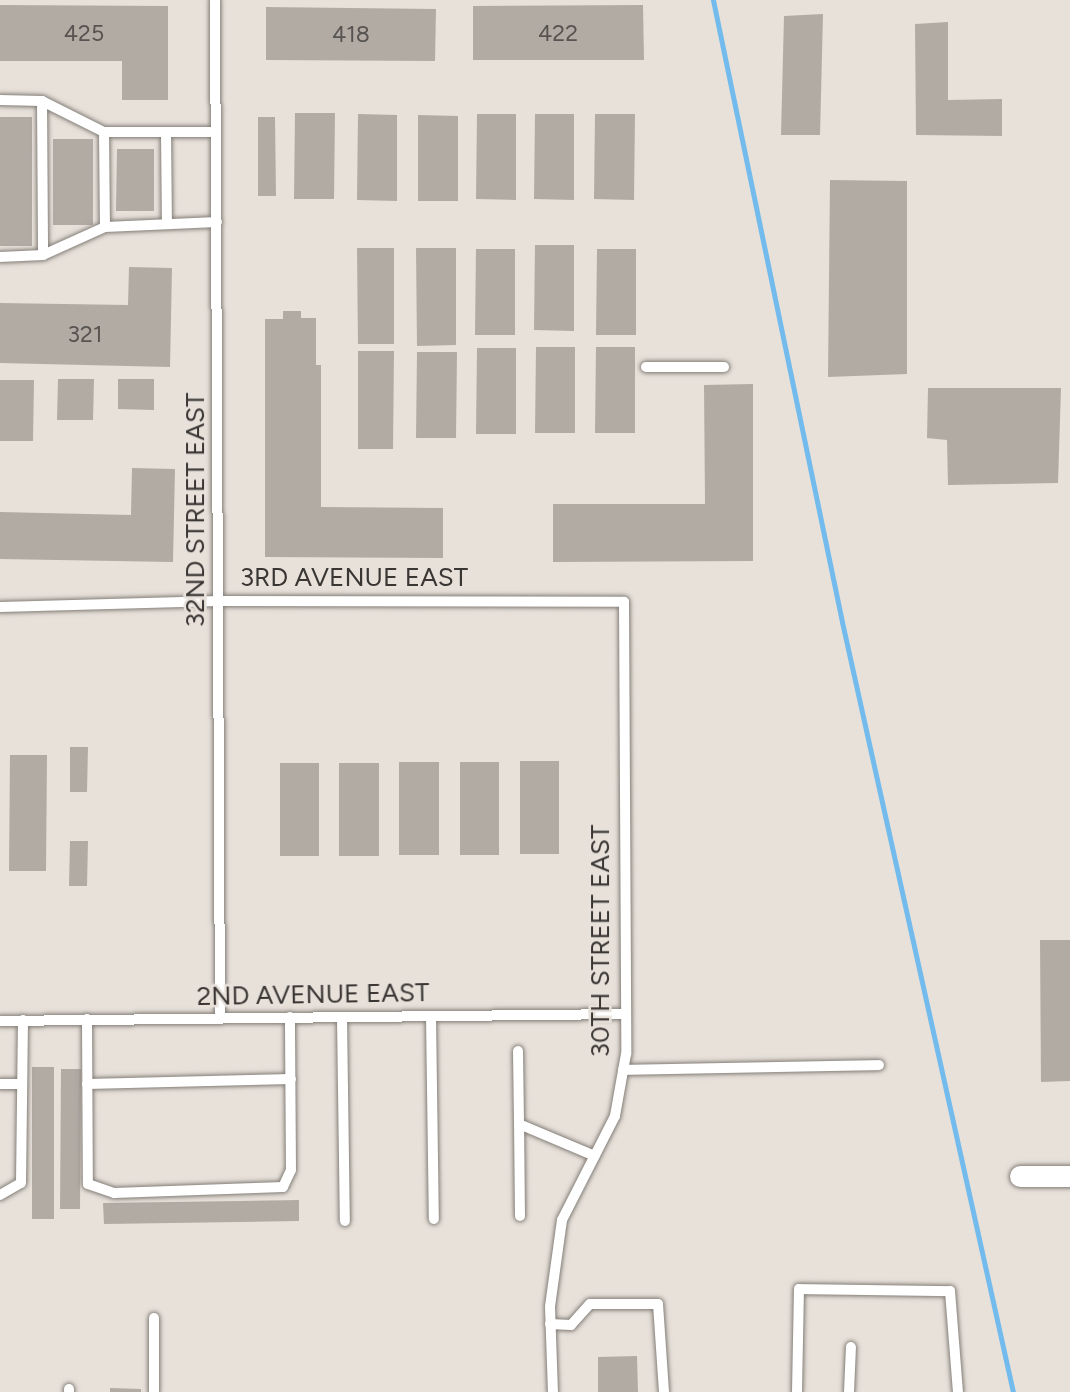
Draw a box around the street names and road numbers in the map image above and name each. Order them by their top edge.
street label: 32ND STREET EAST [180,393,212,627]
street label: 3RD AVENUE EAST [240,562,468,594]
street label: 30TH STREET EAST [585,825,617,1057]
street label: 2ND AVENUE EAST [197,977,429,1013]

